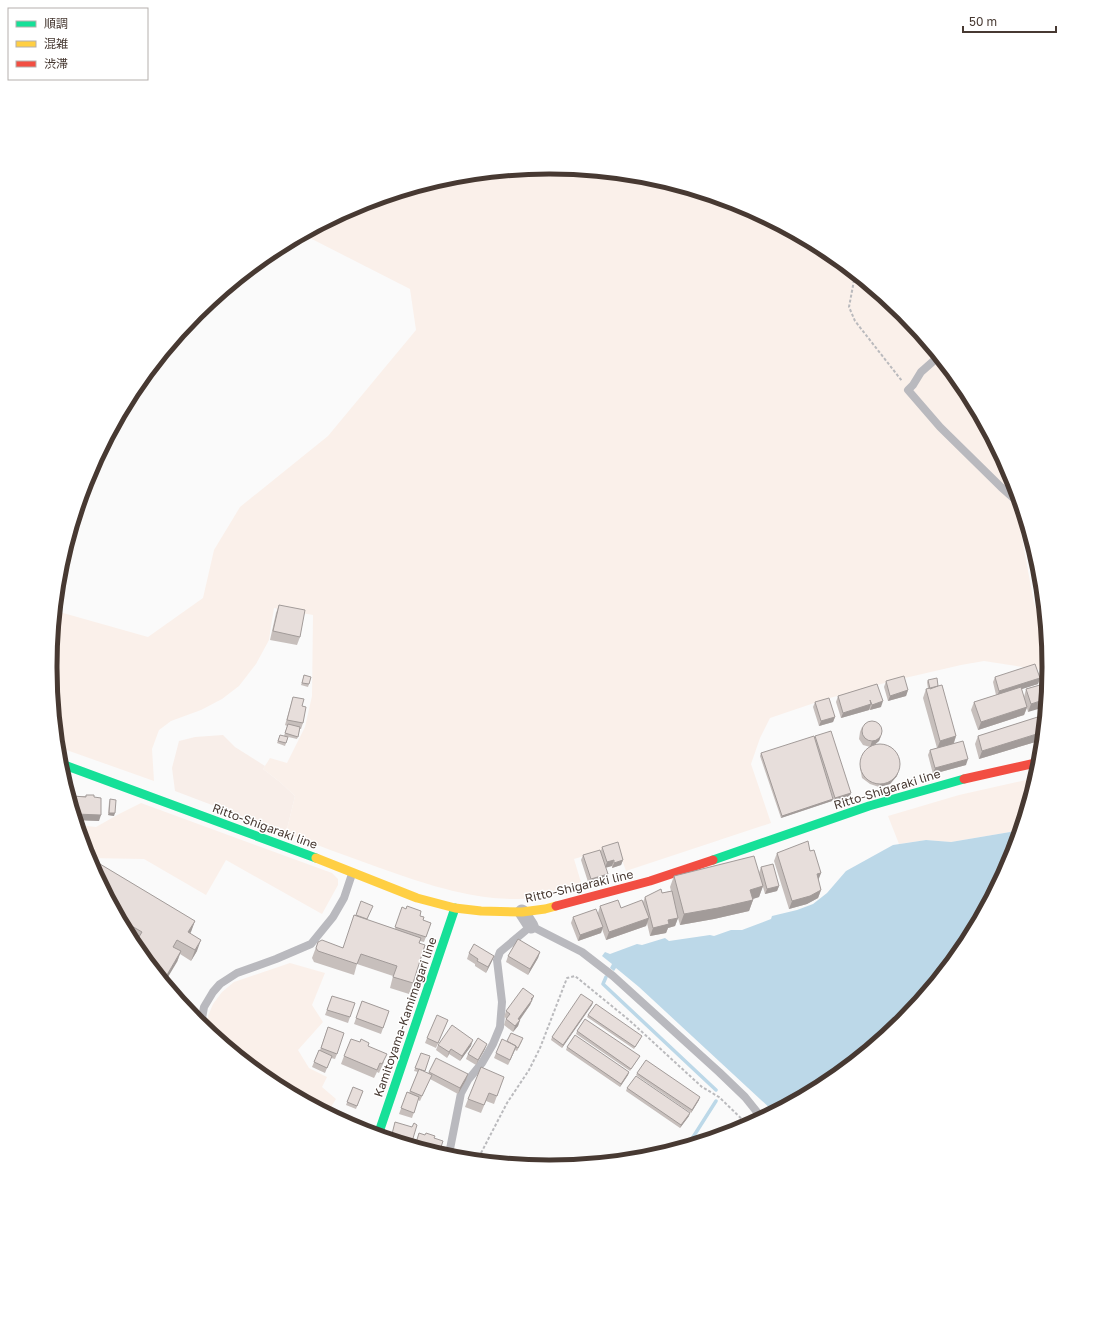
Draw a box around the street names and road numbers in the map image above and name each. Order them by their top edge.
street label: Ritto-Shigaraki line [832,766,942,812]
street label: Ritto-Shigaraki line [210,800,320,852]
street label: Ritto-Shigaraki line [523,866,635,906]
street label: Kamitoyama-Kamimagari line [371,935,439,1099]

